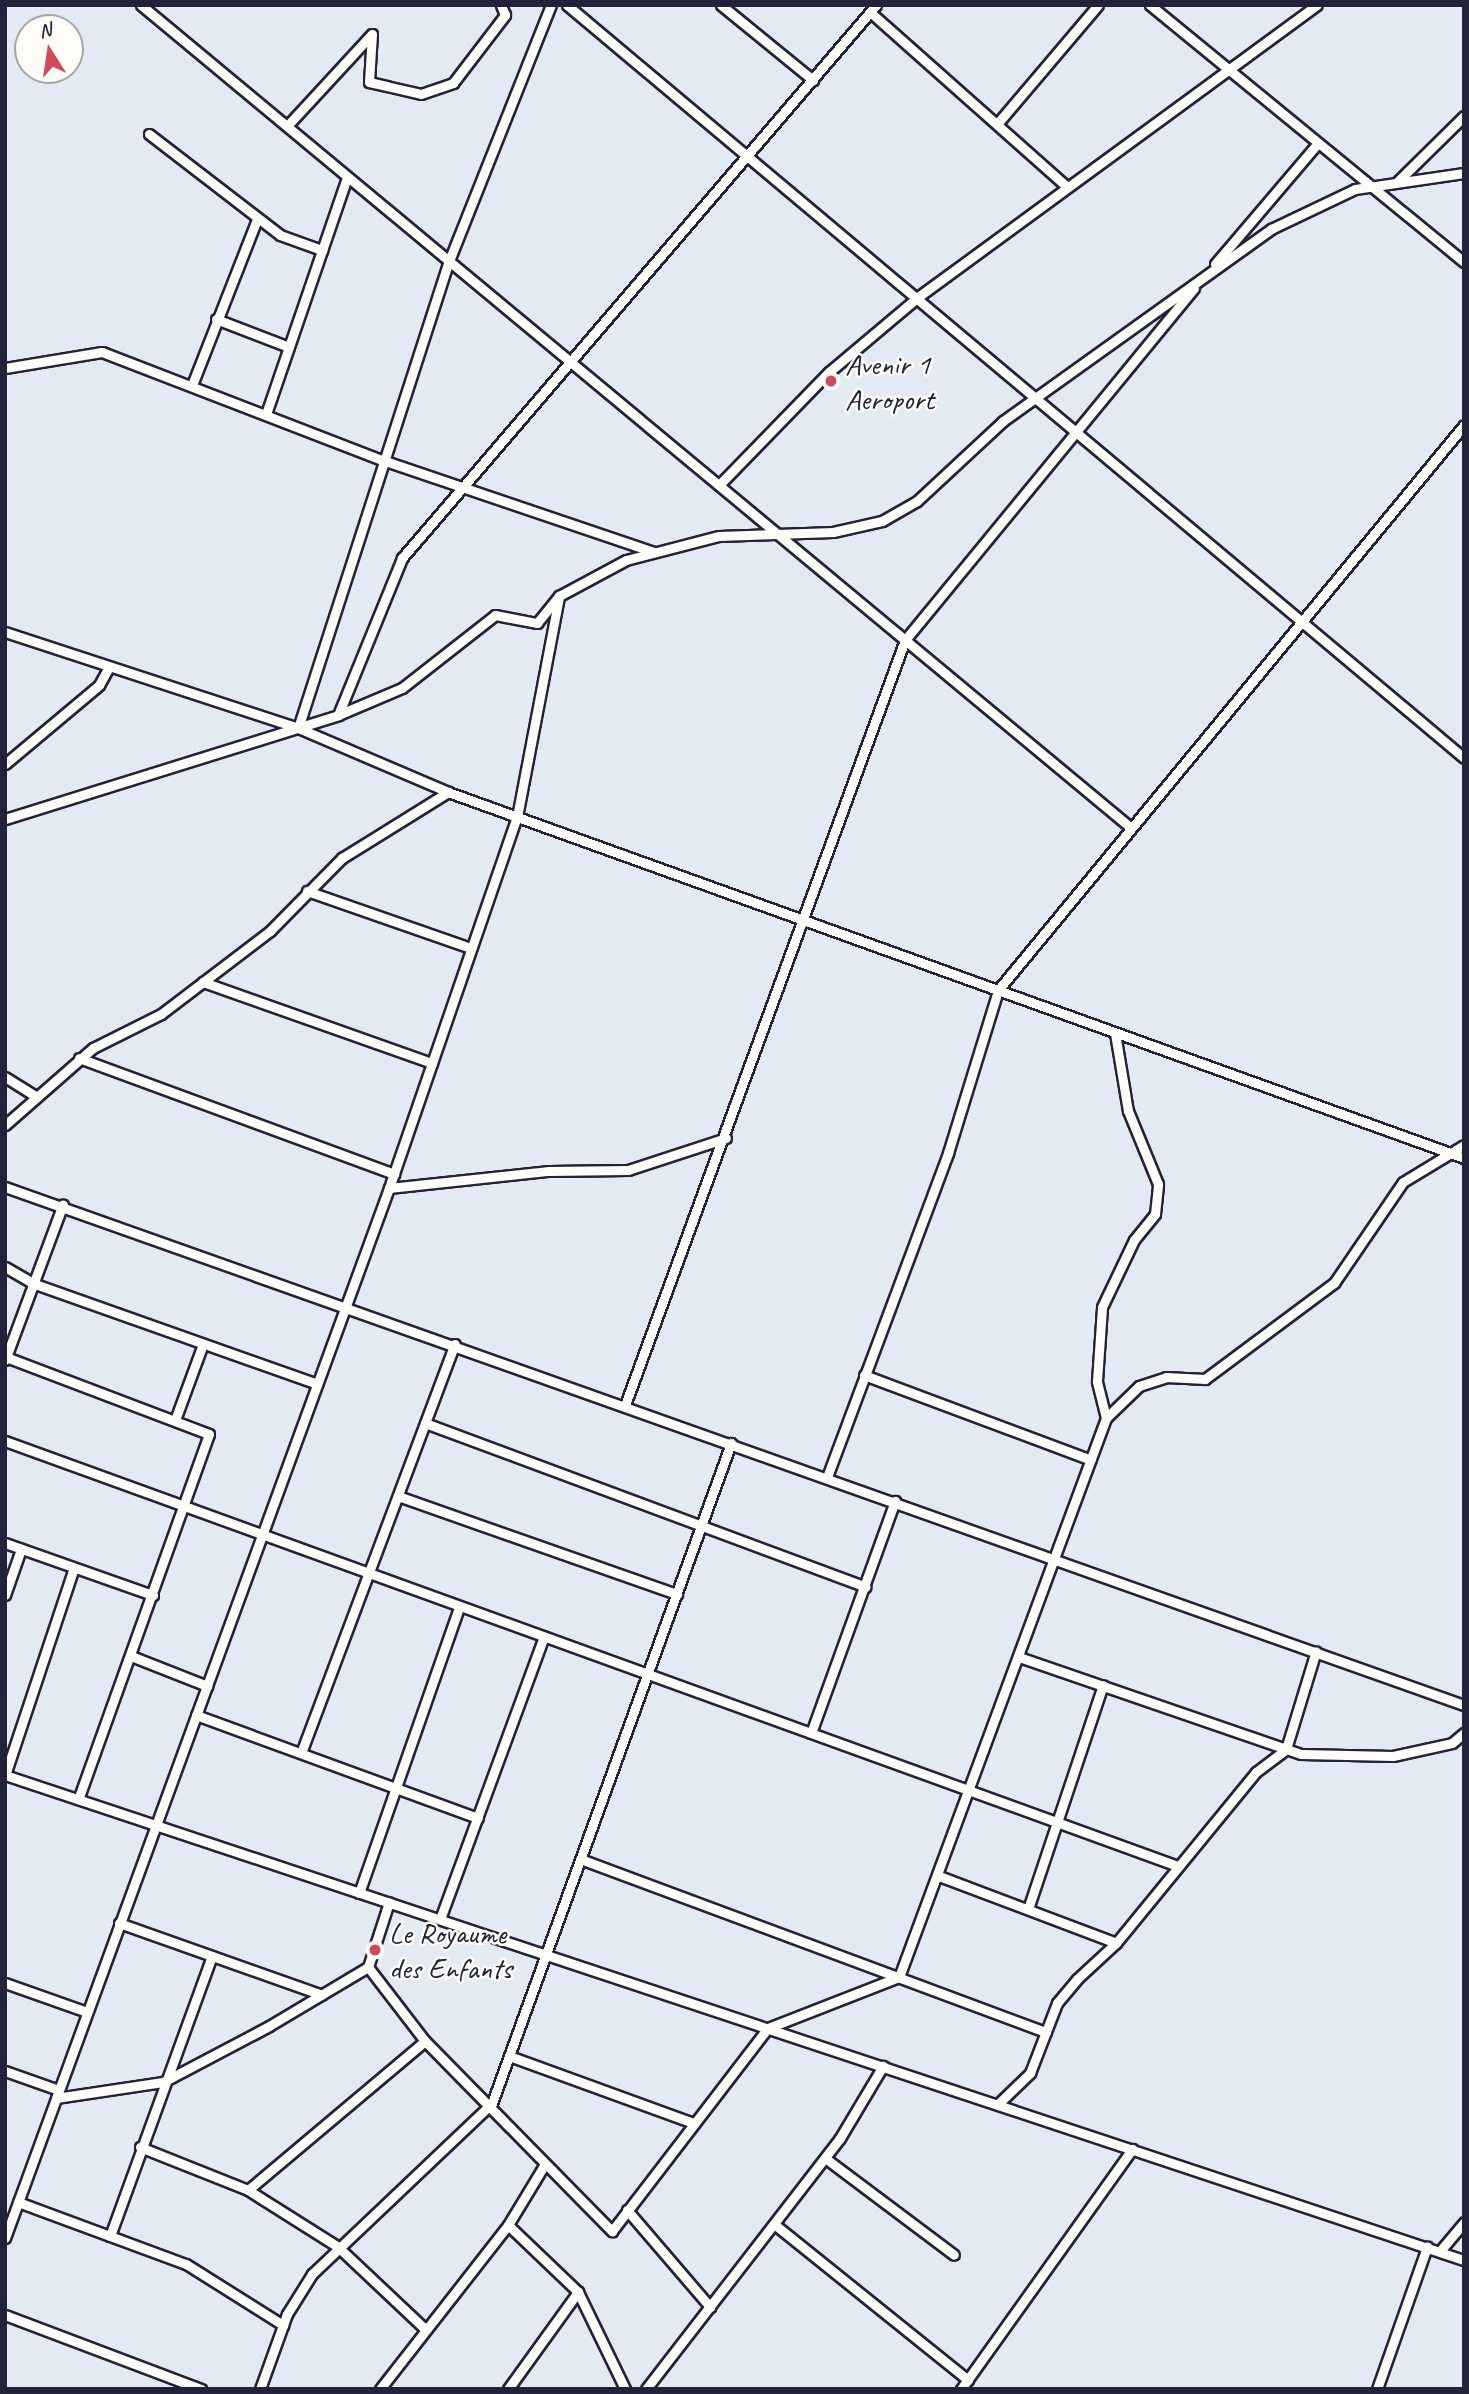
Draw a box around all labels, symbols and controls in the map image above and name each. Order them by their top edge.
north arrow [14,14,84,84]
text: N [37,17,53,43]
place label: Avenir 1 Aeroport [845,346,934,416]
marker: Avenir 1 Aeroport [823,373,839,389]
place label: Le Royaume des Enfants [389,1915,513,1986]
marker: Le Royaume des Enfants [367,1942,383,1958]

